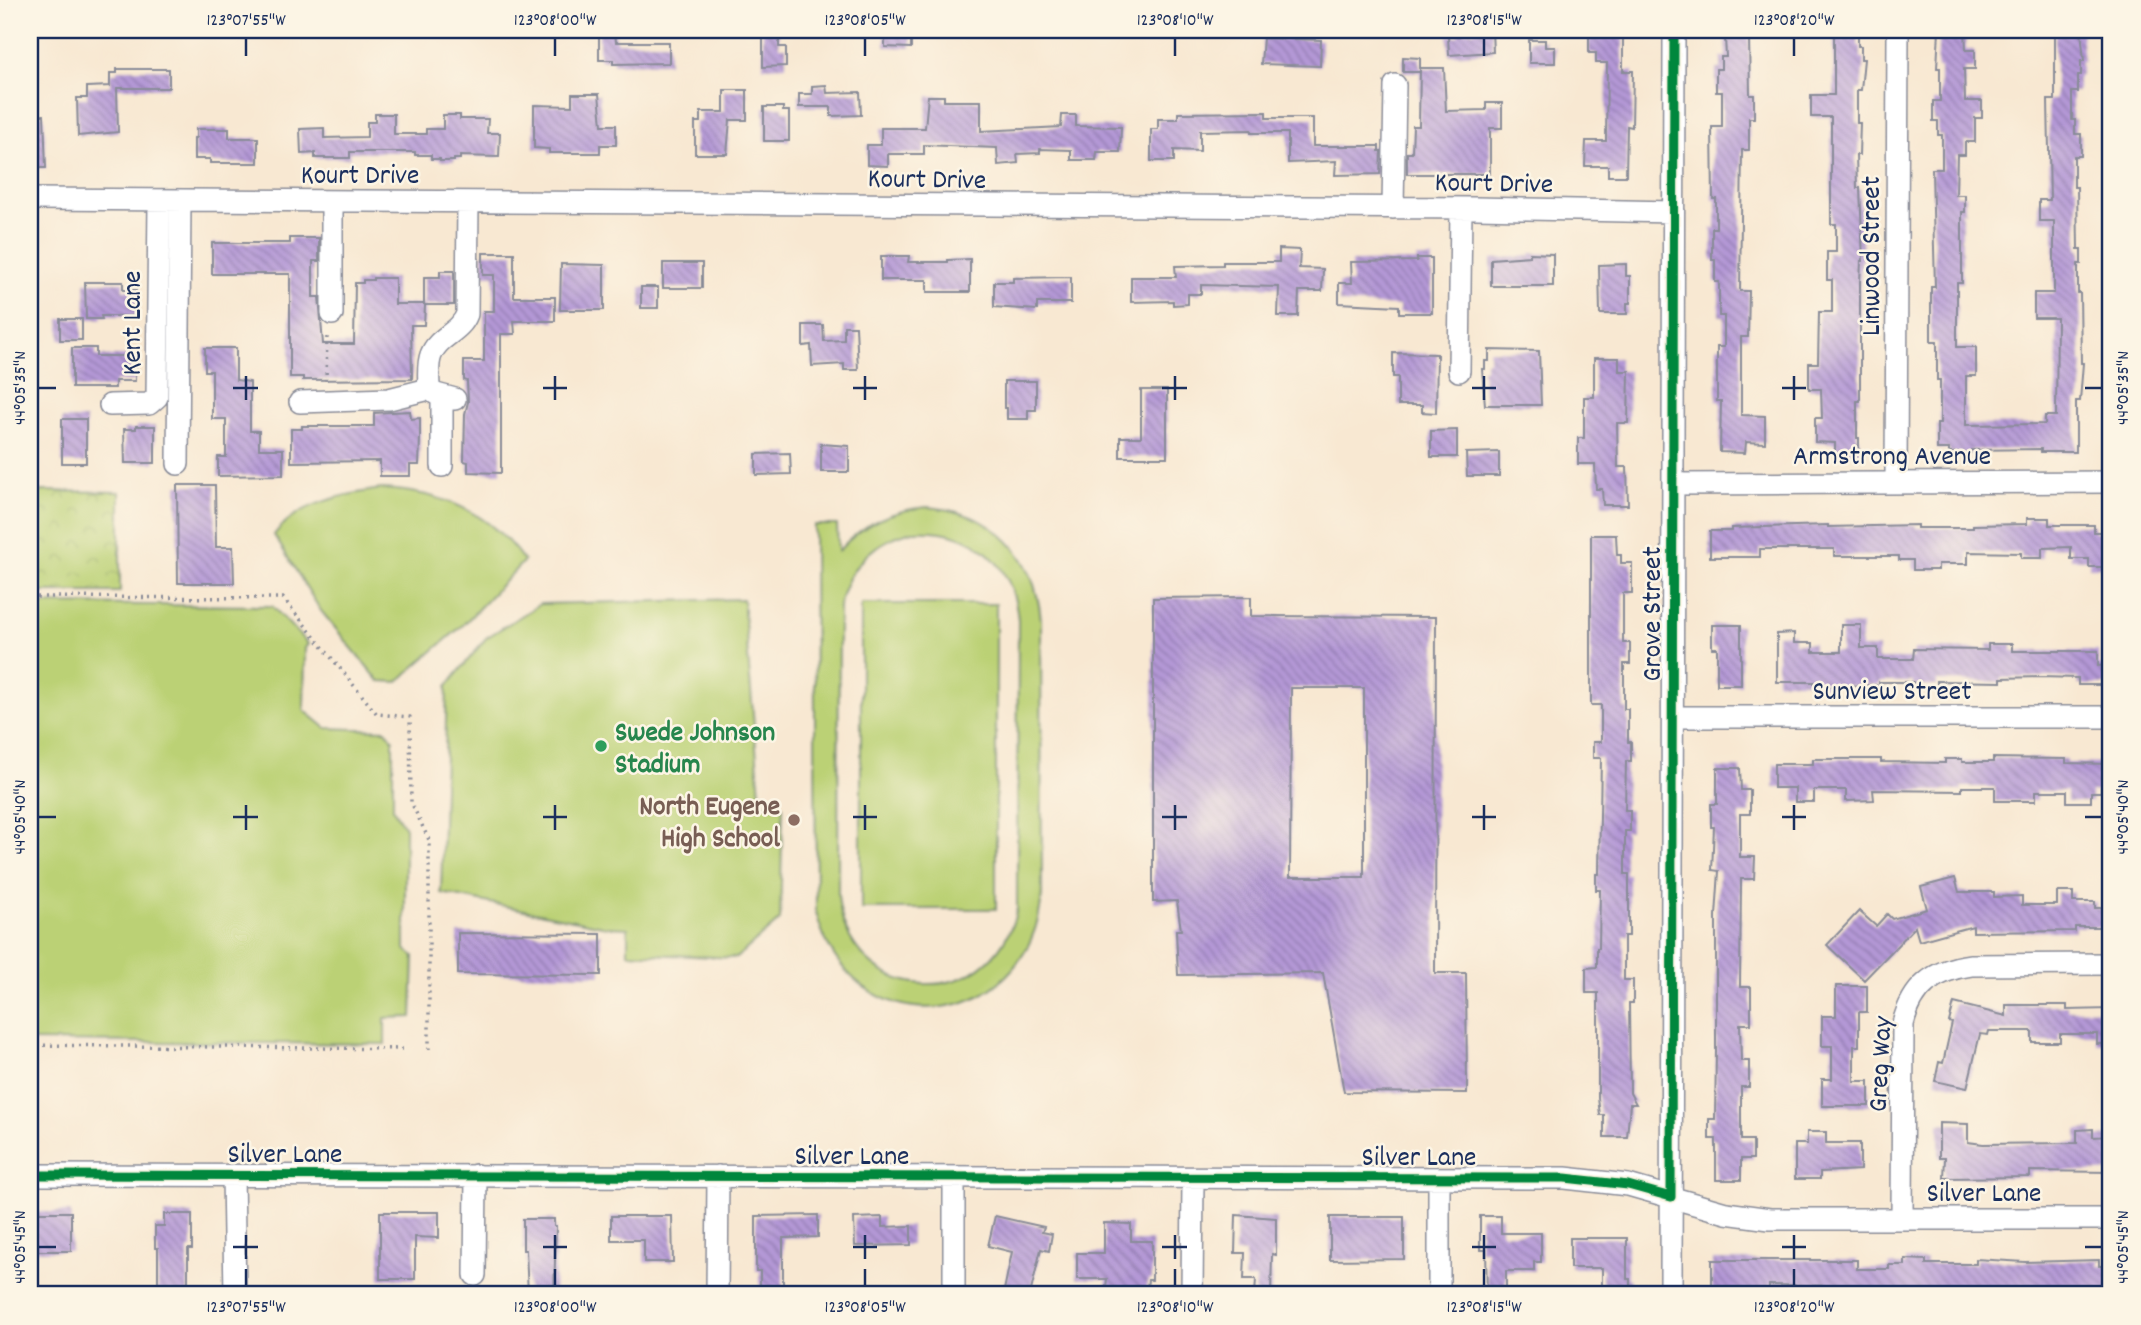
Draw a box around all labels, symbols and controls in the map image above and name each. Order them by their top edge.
text: 123°07'55"W [206,9,286,34]
text: 123°08'00"W [514,9,597,34]
text: 123°08'05"W [824,9,906,34]
text: 123°08'10"W [1137,9,1214,34]
text: 123°08'15"W [1446,9,1522,34]
text: 123°08'20"W [1754,9,1835,34]
street label: Kourt Drive [301,158,419,198]
street label: Kourt Drive [867,161,987,203]
street label: Kourt Drive [1434,165,1554,207]
street label: Linwood Street [1854,176,1894,336]
street label: Kent Lane [115,271,155,375]
text: 44°05'35"N [9,351,34,425]
text: 44°05'35"N [2112,351,2137,425]
street label: Armstrong Avenue [1793,439,1991,479]
street label: Grove Street [1635,546,1675,682]
street label: Sunview Street [1813,674,1971,714]
place label: Swede Johnson Stadium [615,715,775,787]
marker: Swede Johnson Stadium [593,738,609,754]
text: 44°05'40"N [9,780,34,855]
text: 44°05'40"N [2112,780,2137,855]
place label: North Eugene High School [639,789,780,861]
marker: North Eugene High School [786,812,802,828]
street label: Greg Way [1861,1015,1906,1113]
street label: Silver Lane [228,1137,342,1177]
street label: Silver Lane [795,1139,909,1179]
street label: Silver Lane [1362,1140,1476,1180]
street label: Silver Lane [1927,1176,2041,1216]
text: 44°05'45"N [9,1210,34,1284]
text: 44°05'45"N [2112,1210,2137,1284]
text: 123°07'55"W [206,1296,286,1321]
text: 123°08'00"W [514,1296,597,1321]
text: 123°08'05"W [824,1296,906,1321]
text: 123°08'10"W [1137,1296,1214,1321]
text: 123°08'15"W [1446,1296,1522,1321]
text: 123°08'20"W [1754,1296,1835,1321]

